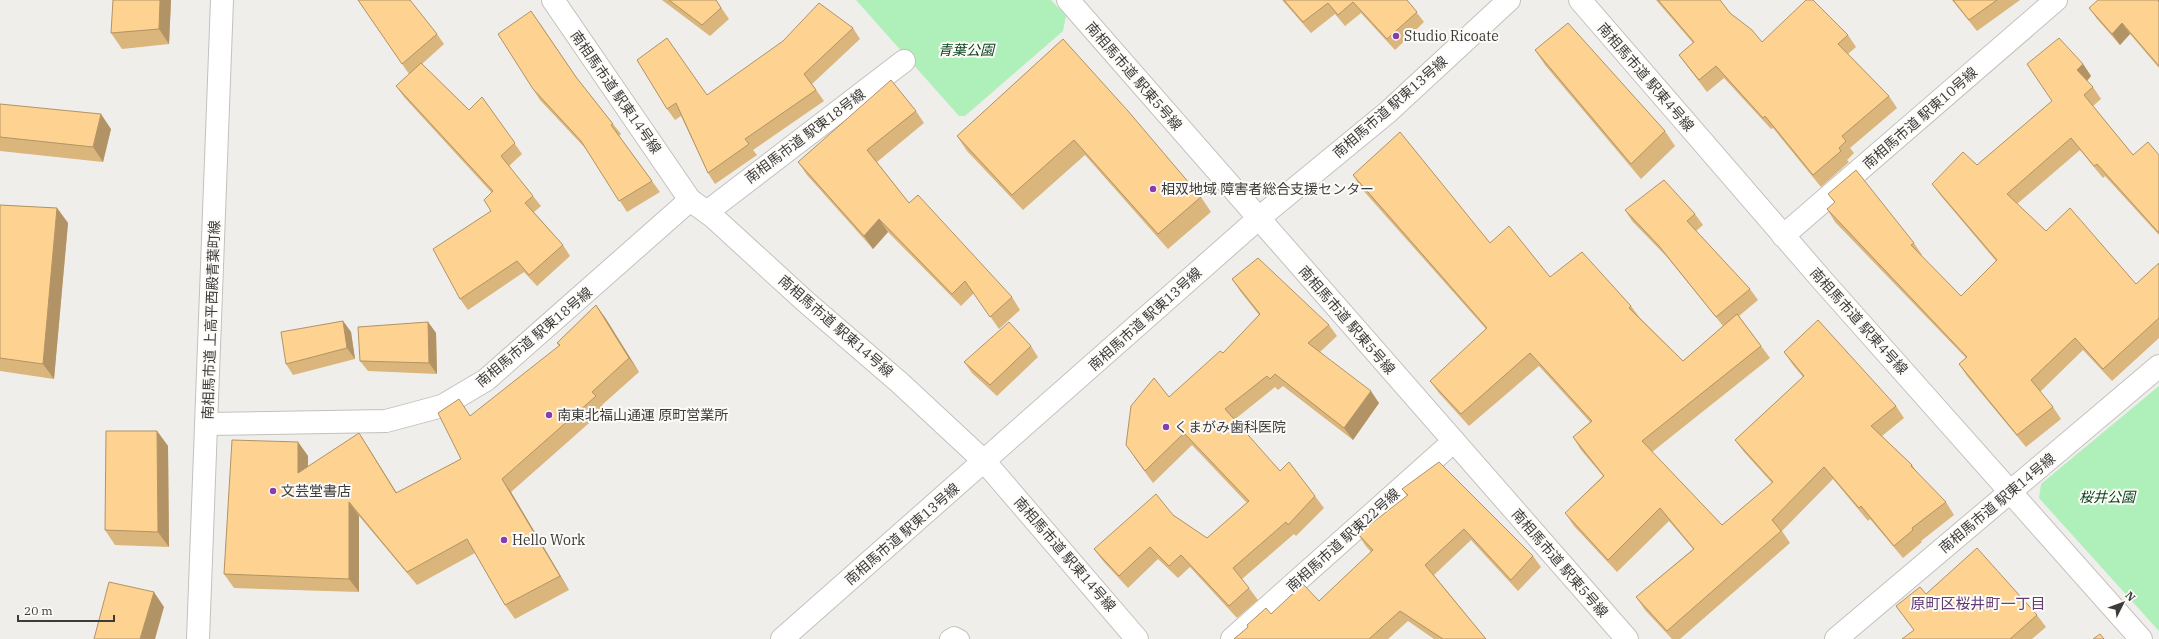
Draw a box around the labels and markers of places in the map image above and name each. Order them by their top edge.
place label: Studio Ricoate [1404,27,1499,45]
marker: Studio Ricoate [1391,31,1401,41]
place label: 相双地域 障害者総合支援センター [1161,180,1374,198]
marker: 相双地域 障害者総合支援センター [1148,184,1158,194]
place label: 南東北福山通運 原町営業所 [557,406,728,424]
marker: 南東北福山通運 原町営業所 [544,410,554,420]
place label: くまがみ歯科医院 [1174,418,1286,436]
marker: くまがみ歯科医院 [1161,422,1171,432]
place label: 文芸堂書店 [281,482,351,500]
marker: 文芸堂書店 [268,486,278,496]
place label: Hello Work [512,531,586,549]
marker: Hello Work [499,535,509,545]

